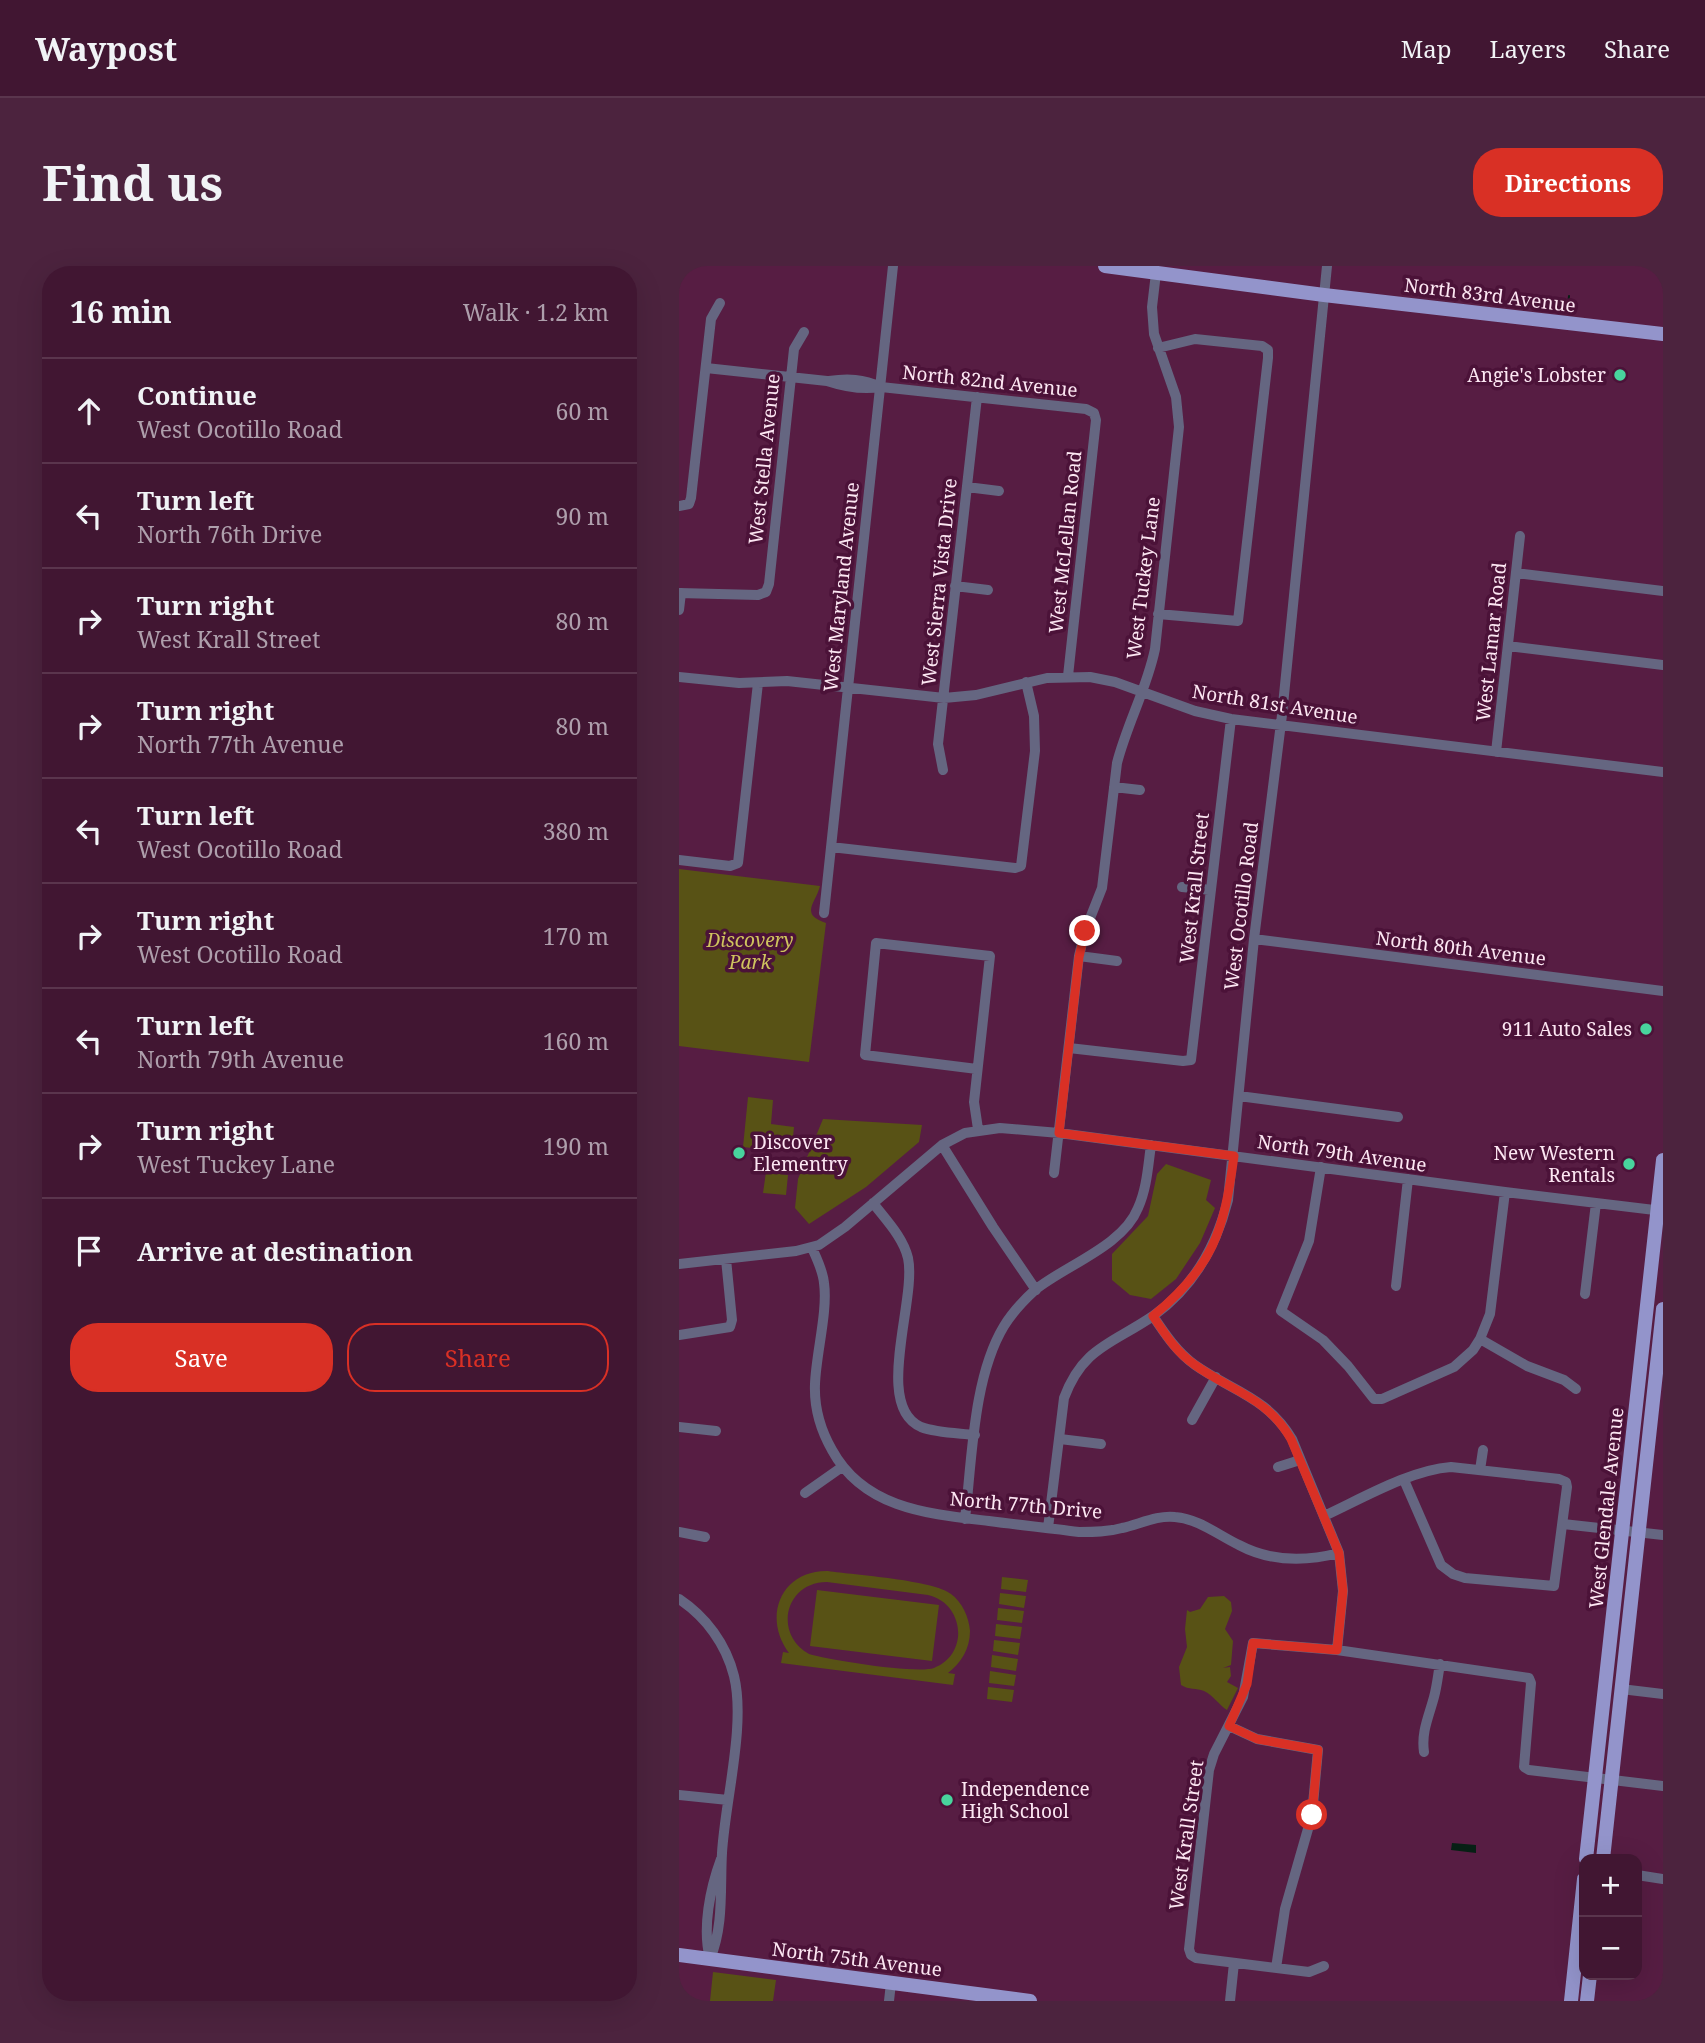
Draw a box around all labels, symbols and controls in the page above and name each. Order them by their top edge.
text: Waypost [35,26,177,71]
text: Map [1401,32,1452,65]
text: Layers [1490,32,1566,65]
text: Share [1604,32,1670,65]
button: Directions [1473,148,1663,217]
text: Find us [42,149,223,215]
street label: North 83rd Avenue [1403,272,1577,318]
text: 16 min [70,291,172,332]
text: Walk · 1.2 km [463,296,609,328]
street label: North 82nd Avenue [901,359,1079,403]
place label: Angie's Lobster [1467,362,1606,388]
marker: Angie's Lobster [1612,367,1628,383]
street label: West Stella Avenue [742,372,786,546]
text: Continue [137,377,257,413]
icon: ahead [70,392,108,430]
text: 60 m [556,395,609,427]
text: West Ocotillo Road [137,413,343,445]
street label: West McLellan Road [1042,449,1088,635]
street label: West Sierra Vista Drive [915,477,963,687]
street label: West Maryland Avenue [817,481,865,693]
text: Turn left [137,482,254,518]
street label: West Tuckey Lane [1120,495,1166,661]
icon: left [70,497,108,535]
text: 90 m [556,500,609,532]
text: North 76th Drive [137,518,322,550]
street label: West Lamar Road [1470,561,1512,723]
text: Turn right [137,587,274,623]
icon: right [70,602,108,640]
text: 80 m [556,605,609,637]
text: West Krall Street [137,623,320,655]
street label: North 81st Avenue [1190,678,1360,730]
text: Turn right [137,692,274,728]
icon: right [70,707,108,745]
text: 80 m [556,710,609,742]
text: North 77th Avenue [137,728,344,760]
text: Turn left [137,797,254,833]
street label: West Krall Street [1173,811,1215,965]
icon: left [70,812,108,850]
text: 380 m [543,815,609,847]
street label: West Ocotillo Road [1218,820,1264,992]
text: West Ocotillo Road [137,833,343,865]
text: Turn right [137,902,274,938]
route end [1069,915,1100,946]
icon: right [70,917,108,955]
text: 170 m [543,920,609,952]
street label: North 80th Avenue [1375,925,1547,971]
park label: Discovery Park [705,927,794,975]
text: West Ocotillo Road [137,938,343,970]
text: Turn left [137,1007,254,1043]
place label: 911 Auto Sales [1502,1016,1632,1042]
marker: 911 Auto Sales [1638,1021,1654,1037]
icon: left [70,1022,108,1060]
text: 160 m [543,1025,609,1057]
text: North 79th Avenue [137,1043,344,1075]
text: Turn right [137,1112,274,1148]
icon: right [70,1127,108,1165]
street label: North 79th Avenue [1256,1128,1428,1178]
place label: Discover Elementry [753,1129,848,1177]
text: 190 m [543,1130,609,1162]
place label: New Western Rentals [1493,1140,1615,1188]
marker: Discover Elementry [731,1145,747,1161]
text: West Tuckey Lane [137,1148,335,1180]
marker: New Western Rentals [1621,1156,1637,1172]
icon: arrive [70,1232,108,1270]
text: Arrive at destination [137,1233,413,1269]
button: Save [70,1323,333,1392]
button: Share [347,1323,609,1392]
street label: West Glendale Avenue [1582,1406,1630,1610]
street label: North 77th Drive [949,1485,1103,1525]
street label: West Krall Street [1163,1758,1209,1912]
place label: Independence High School [961,1776,1090,1824]
marker: Independence High School [939,1792,955,1808]
route start [1296,1799,1327,1830]
map controls [1579,1854,1642,1980]
button: + [1579,1854,1642,1917]
button: − [1579,1917,1642,1980]
street label: North 75th Avenue [771,1936,943,1982]

